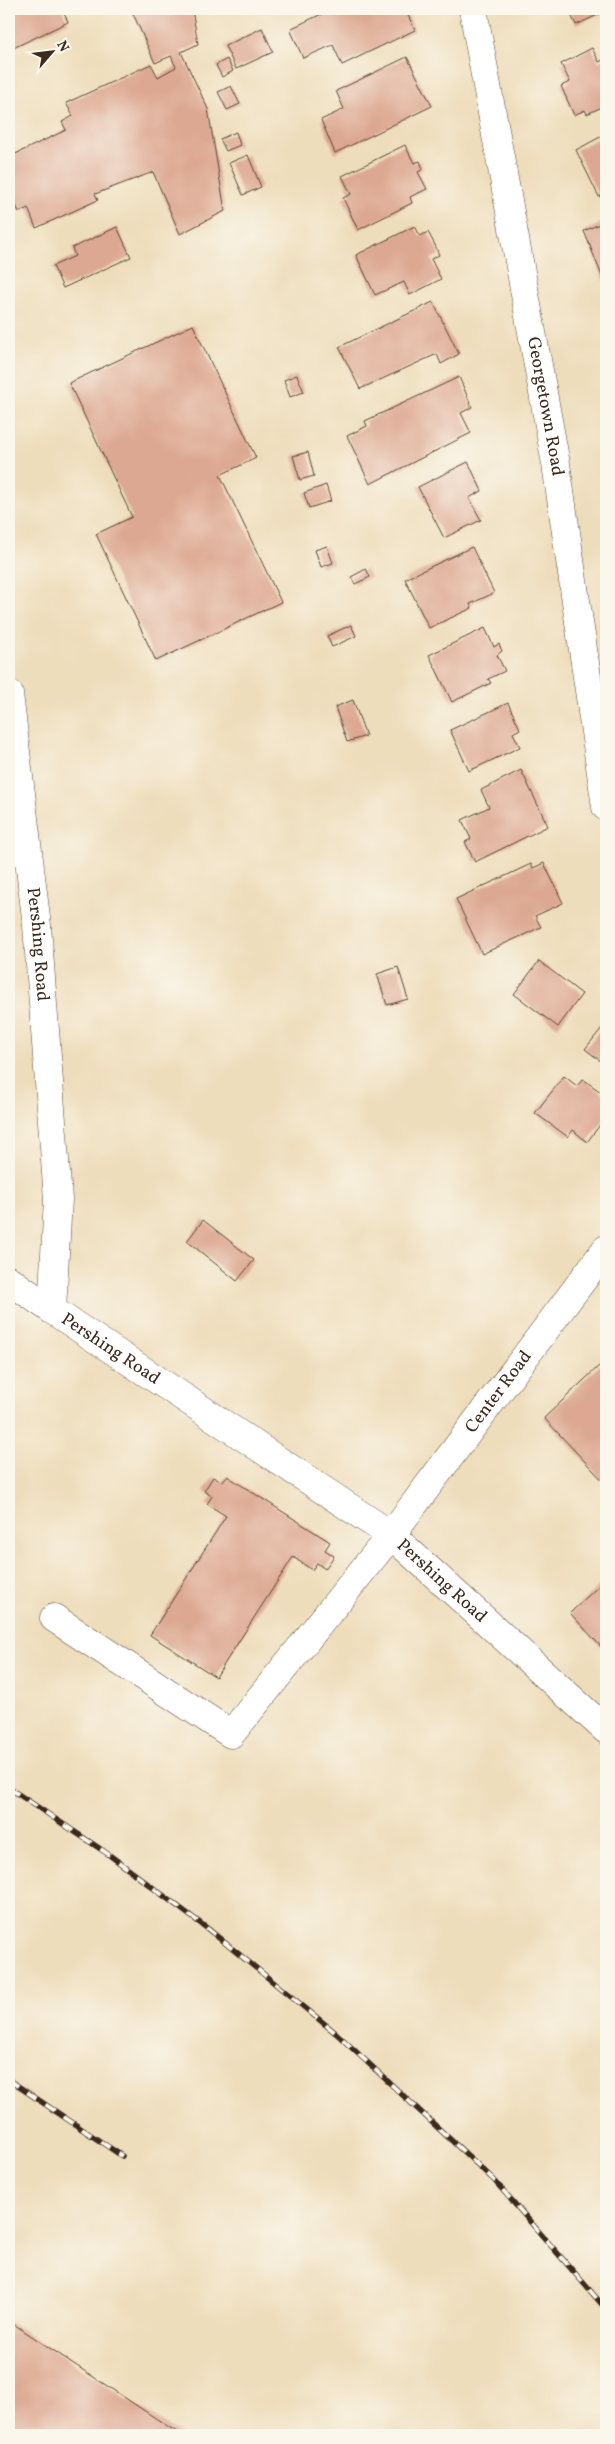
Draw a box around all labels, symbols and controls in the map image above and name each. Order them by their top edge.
north arrow [28,28,78,78]
text: N [51,38,73,56]
street label: Georgetown Road [521,335,570,478]
street label: Pershing Road [20,886,55,1002]
street label: Pershing Road [56,1307,165,1391]
street label: Center Road [459,1345,538,1438]
street label: Pershing Road [391,1533,492,1629]

